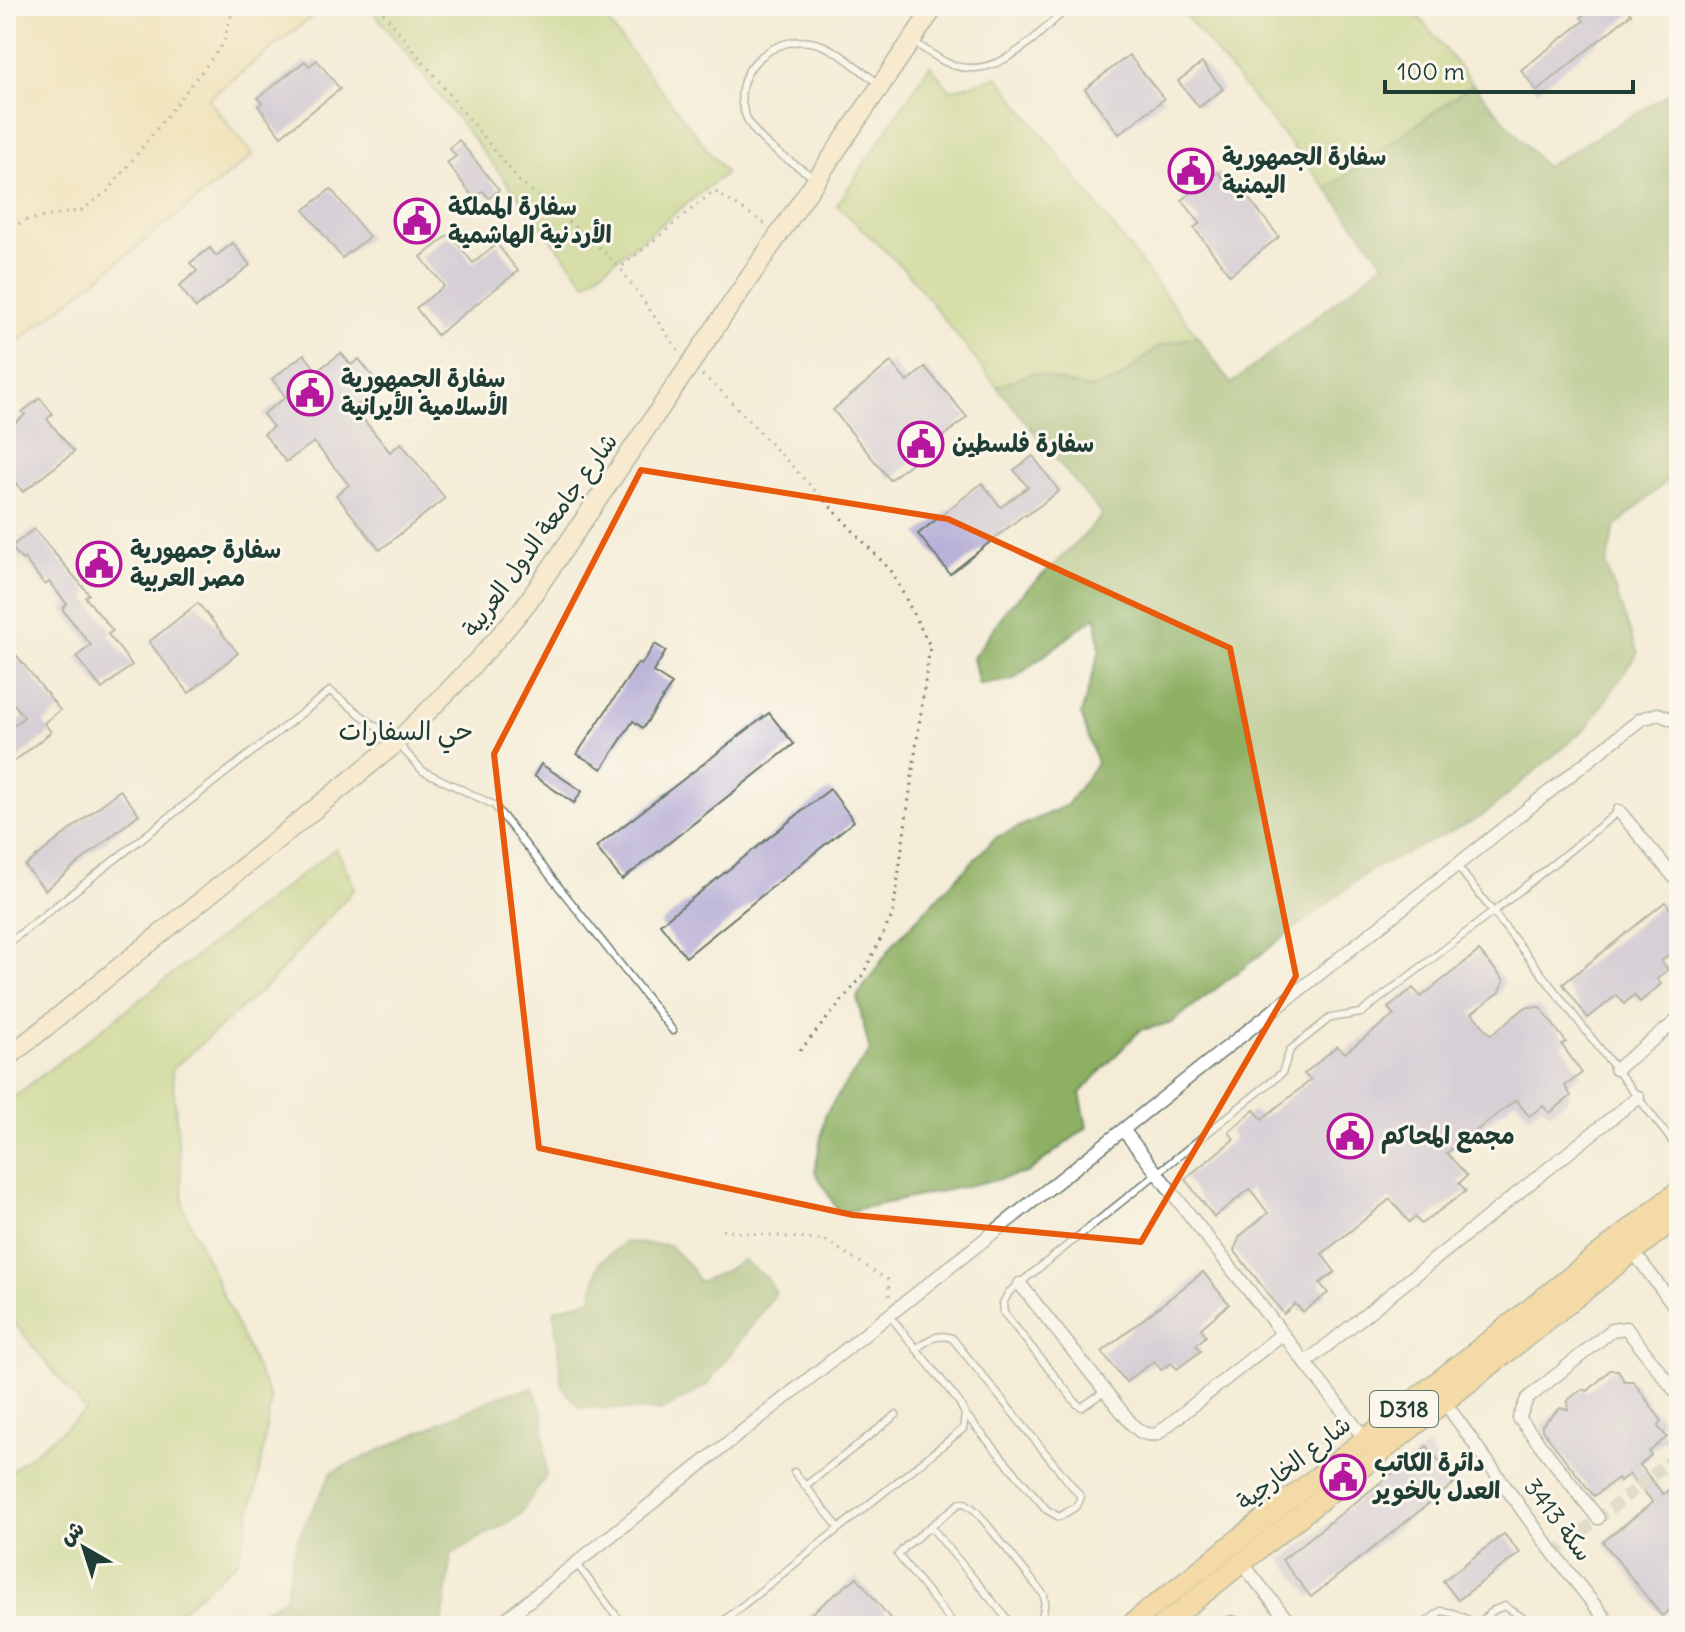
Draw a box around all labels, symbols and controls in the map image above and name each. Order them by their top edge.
scale bar [1385,44,1633,94]
text: 100 m [1397,56,1465,86]
place label: سفارة الجمهورية اليمنية [1222,141,1386,199]
public building icon: سفارة الجمهورية اليمنية [1167,147,1215,195]
place label: سفارة المملكة الأردنية الهاشمية [448,191,612,249]
public building icon: سفارة المملكة الأردنية الهاشمية [393,197,441,245]
place label: سفارة الجمهورية الأسلامية الأيرانية [341,363,508,421]
public building icon: سفارة الجمهورية الأسلامية الأيرانية [286,369,334,417]
public building icon: سفارة فلسطين [897,420,945,468]
street label: شارع جامعة الدول العربية [455,427,626,644]
place label: سفارة فلسطين [952,428,1094,458]
place label: سفارة جمهورية مصر العربية [130,534,281,592]
public building icon: سفارة جمهورية مصر العربية [75,540,123,588]
district label: حي السفارات [339,714,473,754]
public building icon: مجمع المحاكم [1326,1112,1374,1160]
place label: مجمع المحاكم [1381,1120,1515,1154]
road number: D318 [1370,1391,1438,1427]
street label: شارع الخارجية [1230,1408,1358,1518]
place label: دائرة الكاتب العدل بالخوير [1372,1447,1500,1506]
public building icon: دائرة الكاتب العدل بالخوير [1319,1453,1367,1501]
street label: سكة 3413 [1518,1472,1600,1567]
north arrow [44,1508,124,1588]
text: ش [53,1514,90,1551]

